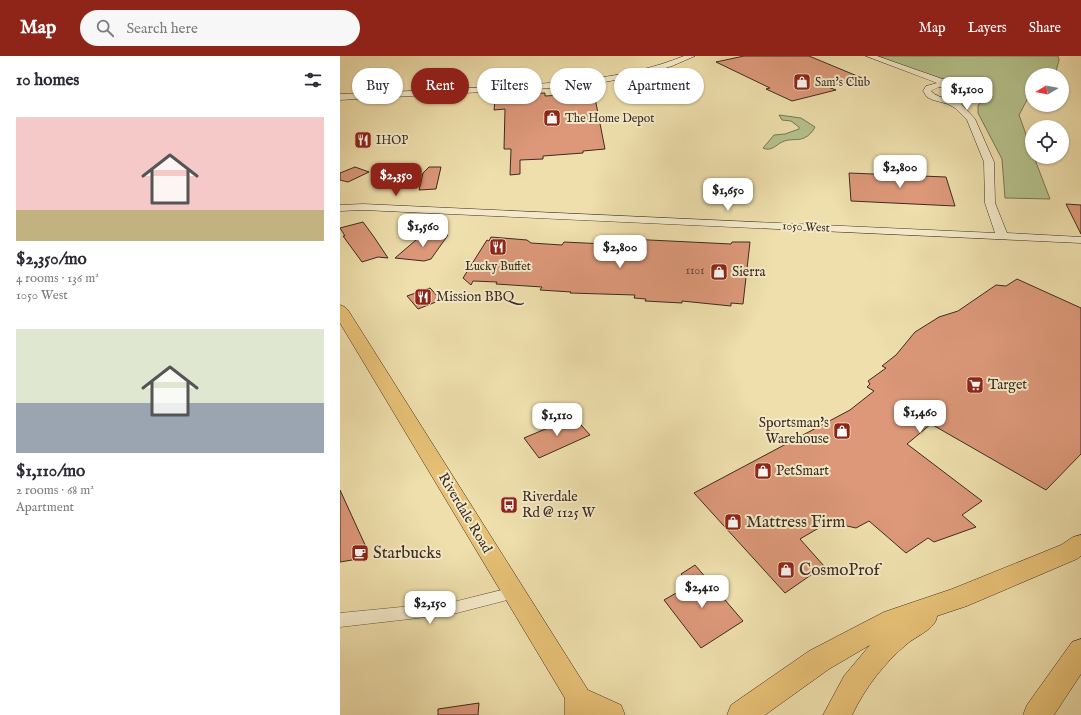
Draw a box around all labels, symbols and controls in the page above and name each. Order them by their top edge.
search box [80,10,360,46]
text: Map [20,16,56,40]
icon: search [94,17,116,39]
text: Search here [126,19,198,38]
text: Map [919,19,946,37]
text: Layers [968,19,1007,37]
text: Share [1029,19,1061,37]
chip: Buy [352,68,403,104]
chip: Rent [411,68,469,104]
chip: Filters [477,68,542,104]
chip: New [550,68,606,104]
chip: Apartment [614,68,704,104]
north arrow [1025,68,1069,112]
map controls [1025,68,1069,164]
icon: filters [302,69,324,91]
text: 10 homes [16,70,79,91]
shop icon: Sam's Club [792,72,812,92]
place label: Sam's Club [815,75,870,90]
pin: $1,100 [934,77,1000,111]
text: $1,100 [950,81,984,98]
shop icon: The Home Depot [542,108,562,128]
place label: The Home Depot [565,111,654,127]
button: locate [1025,120,1069,164]
restaurant icon: IHOP [353,130,373,150]
place label: IHOP [376,133,408,148]
icon: home [134,143,206,215]
pin: $2,800 [867,155,933,189]
text: $2,800 [883,159,917,176]
pin: $2,350 [363,163,429,197]
text: $2,350 [380,167,412,184]
pin: $1,650 [695,178,761,212]
text: $1,650 [712,182,744,199]
pin: $1,560 [390,214,456,248]
text: $1,560 [407,218,439,235]
street label: 1050 West [782,218,830,236]
pin: $2,800 [587,235,653,269]
restaurant icon: Lucky Buffet [488,237,508,257]
text: $2,800 [603,239,637,256]
text: $2,350/mo [16,249,87,270]
place label: Lucky Buffet [465,259,531,274]
shop icon: Sierra [709,262,729,282]
house number: 1101 [685,263,705,278]
place label: Sierra [732,263,767,281]
text: 4 rooms · 136 m² [16,270,99,287]
text: 1050 West [16,287,68,304]
restaurant icon: Mission BBQ [413,287,433,307]
place label: Mission BBQ [436,288,525,306]
icon: home [134,355,206,427]
supermarket icon: Target [965,375,985,395]
place label: Target [988,376,1027,394]
pin: $1,460 [887,400,953,434]
pin: $1,110 [524,403,590,437]
text: $1,460 [903,404,937,421]
text: $1,110 [541,407,573,424]
place label: Sportsman's Warehouse [759,414,830,448]
shop icon: Sportsman's Warehouse [832,421,852,441]
text: $1,110/mo [16,461,85,482]
shop icon: PetSmart [753,461,773,481]
place label: PetSmart [776,462,829,480]
street label: Riverdale Road [434,470,496,557]
text: 2 rooms · 68 m² [16,482,94,499]
place label: Riverdale Rd @ 1125 W [522,488,596,522]
bus stop icon: Riverdale Rd @ 1125 W [499,495,519,515]
text: Apartment [16,499,74,516]
shop icon: Mattress Firm [723,512,743,532]
place label: Mattress Firm [746,512,845,533]
cafe icon: Starbucks [350,543,370,563]
place label: Starbucks [373,543,441,564]
shop icon: CosmoProf [776,560,796,580]
place label: CosmoProf [799,560,883,581]
pin: $2,410 [669,575,735,609]
text: $2,410 [685,579,719,596]
pin: $2,150 [397,591,463,625]
text: $2,150 [414,595,446,612]

